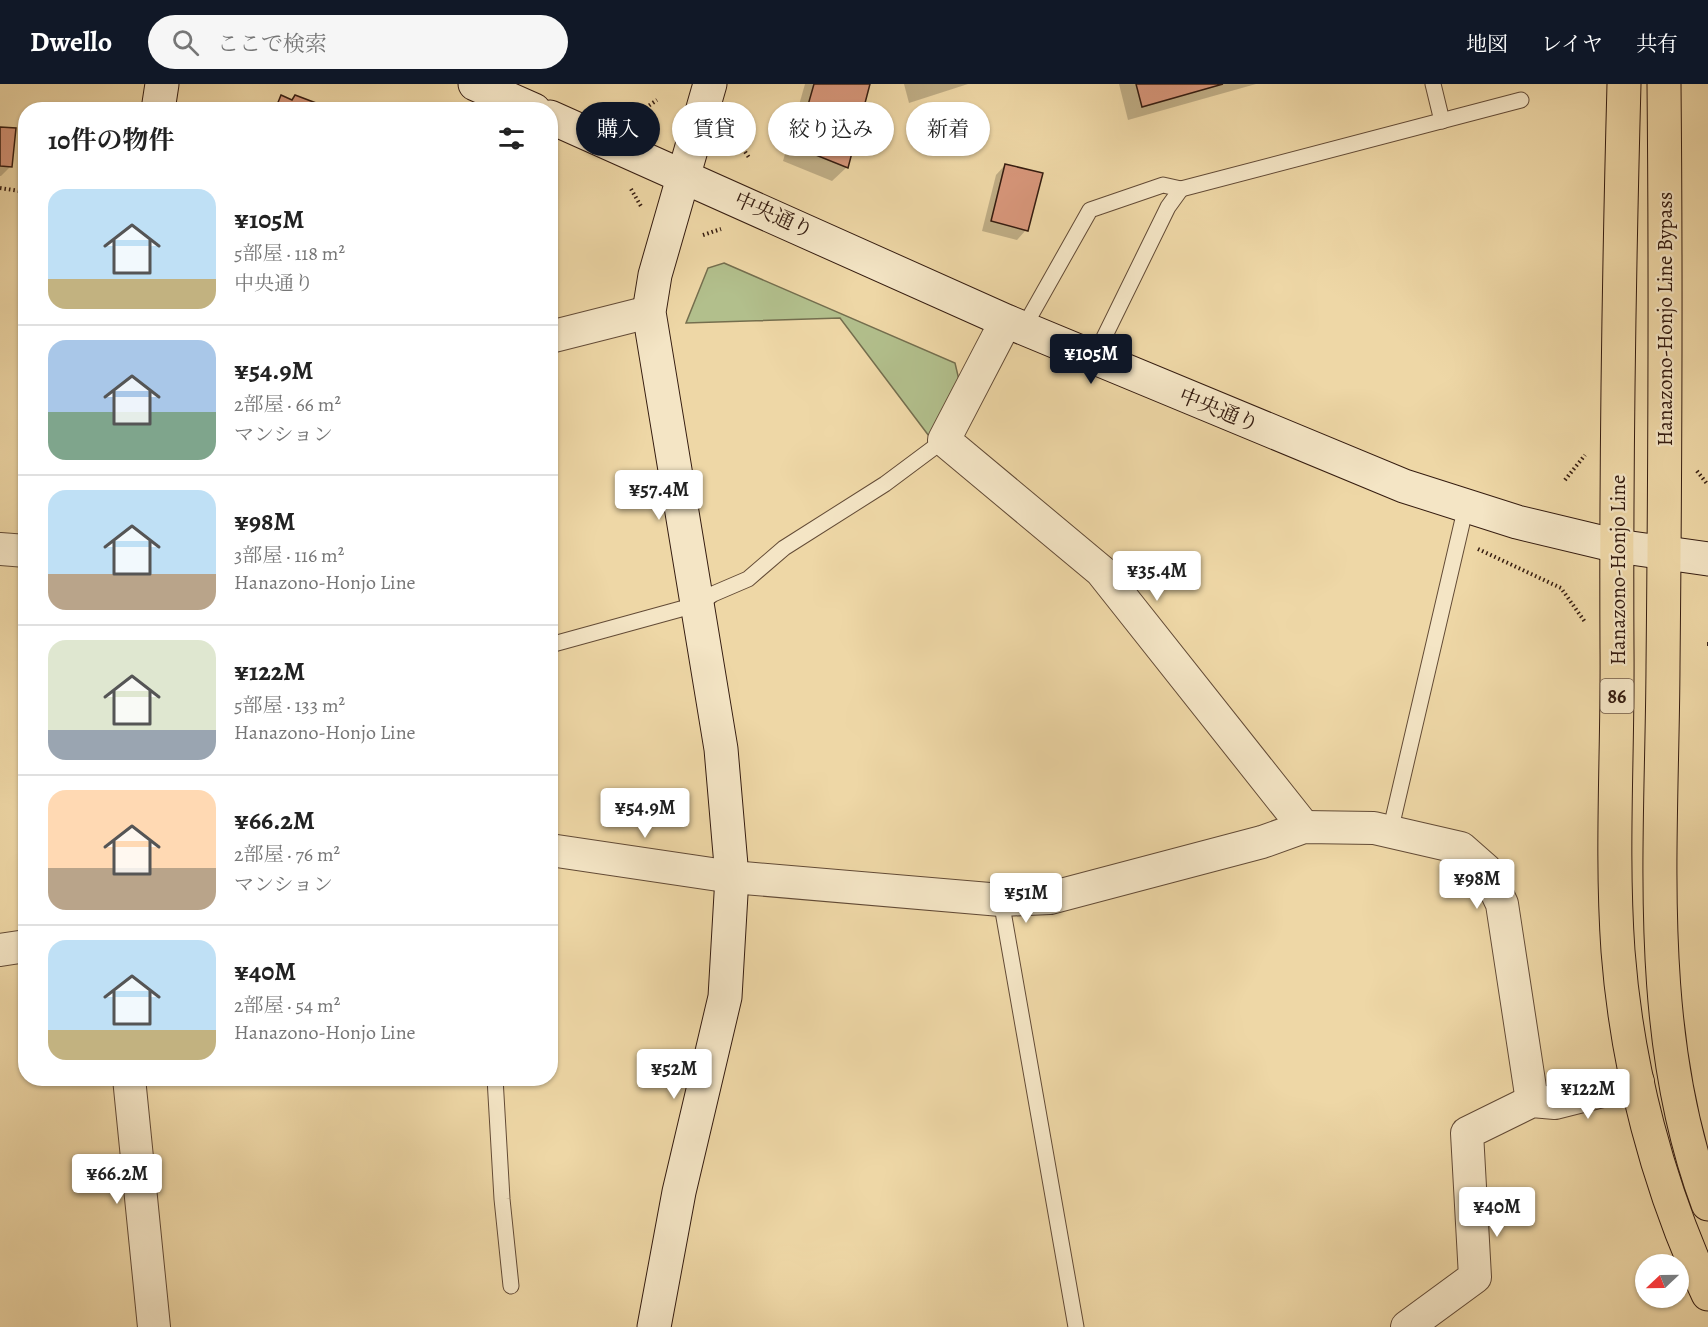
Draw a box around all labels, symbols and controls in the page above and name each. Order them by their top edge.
search box [148,15,568,69]
text: Dwello [30,23,112,61]
icon: search [169,26,202,59]
text: ここで検索 [217,29,327,59]
text: 地図 [1466,30,1508,58]
text: レイヤ [1541,30,1603,58]
text: 共有 [1636,30,1678,58]
chip: 購入 [576,102,660,156]
chip: 賃貸 [672,102,756,156]
chip: 絞り込み [768,102,894,156]
chip: 新着 [906,102,990,156]
icon: filters [495,122,528,155]
text: 10件の物件 [48,123,174,158]
street label: 中央通り [730,185,818,245]
street label: Hanazono-Honjo Line Bypass [1651,192,1679,446]
text: ¥105M [234,202,304,237]
icon: home [96,213,168,285]
text: 5部屋 · 118 m² [234,240,345,267]
text: 中央通り [234,270,314,297]
pin: ¥105M [1049,334,1133,385]
text: ¥105M [1064,340,1118,367]
text: ¥54.9M [234,353,313,388]
icon: home [96,364,168,436]
street label: 中央通り [1175,381,1263,439]
text: 2部屋 · 66 m² [234,391,341,418]
text: マンション [234,421,333,448]
pin: ¥57.4M [610,470,708,521]
street label: Hanazono-Honjo Line [1604,475,1632,665]
text: ¥57.4M [629,476,689,503]
text: ¥98M [234,504,295,539]
icon: home [96,514,168,586]
text: 3部屋 · 116 m² [234,542,344,569]
pin: ¥35.4M [1108,551,1206,602]
text: ¥35.4M [1127,557,1187,584]
text: Hanazono-Honjo Line [234,569,416,596]
text: ¥122M [234,654,305,689]
icon: home [96,664,168,736]
road number: 86 [1600,679,1634,713]
text: 5部屋 · 133 m² [234,692,345,719]
text: Hanazono-Honjo Line [234,719,416,746]
pin: ¥54.9M [596,788,694,839]
text: ¥54.9M [615,794,676,821]
text: ¥66.2M [234,803,315,838]
icon: home [96,814,168,886]
text: 2部屋 · 76 m² [234,841,340,868]
pin: ¥98M [1441,859,1513,910]
text: ¥98M [1453,865,1501,892]
text: マンション [234,871,333,898]
pin: ¥51M [990,873,1062,924]
text: ¥51M [1004,879,1048,906]
text: ¥40M [234,954,296,989]
icon: home [96,964,168,1036]
text: 2部屋 · 54 m² [234,992,340,1019]
text: Hanazono-Honjo Line [234,1019,416,1046]
pin: ¥52M [638,1049,710,1100]
text: ¥52M [651,1055,697,1082]
pin: ¥122M [1546,1069,1630,1120]
text: ¥122M [1561,1075,1615,1102]
pin: ¥66.2M [68,1154,166,1205]
text: ¥66.2M [86,1160,148,1187]
pin: ¥40M [1461,1187,1533,1238]
text: ¥40M [1473,1193,1521,1220]
north arrow [1635,1254,1689,1308]
map controls [1635,1254,1689,1308]

